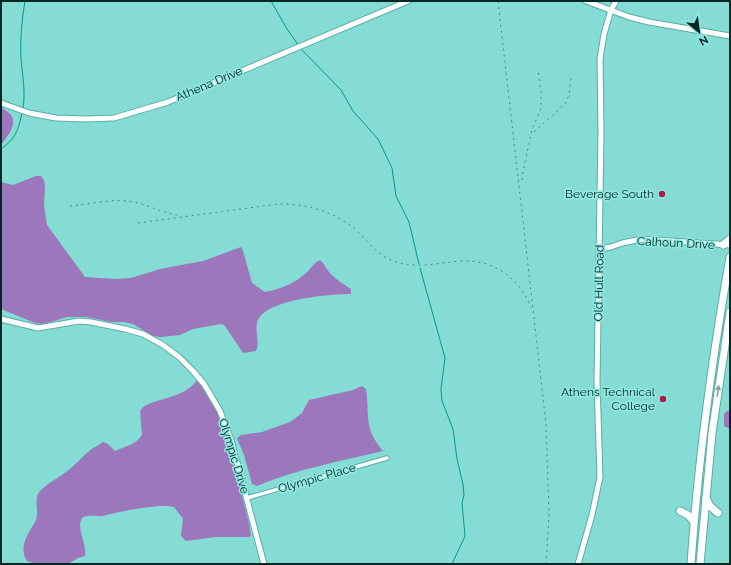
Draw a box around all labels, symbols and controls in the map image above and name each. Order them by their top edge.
north arrow [679,12,719,52]
text: N [697,33,710,48]
street label: Athena Drive [174,64,244,104]
place label: Beverage South [565,187,654,201]
marker: Beverage South [657,189,667,199]
street label: Calhoun Drive [637,234,715,252]
street label: Old Hull Road [591,244,607,322]
place label: Athens Technical College [561,385,656,413]
one-way arrow [715,385,721,397]
marker: Athens Technical College [658,394,668,404]
street label: Olympic Drive [216,417,252,495]
street label: Olympic Place [277,460,357,496]

